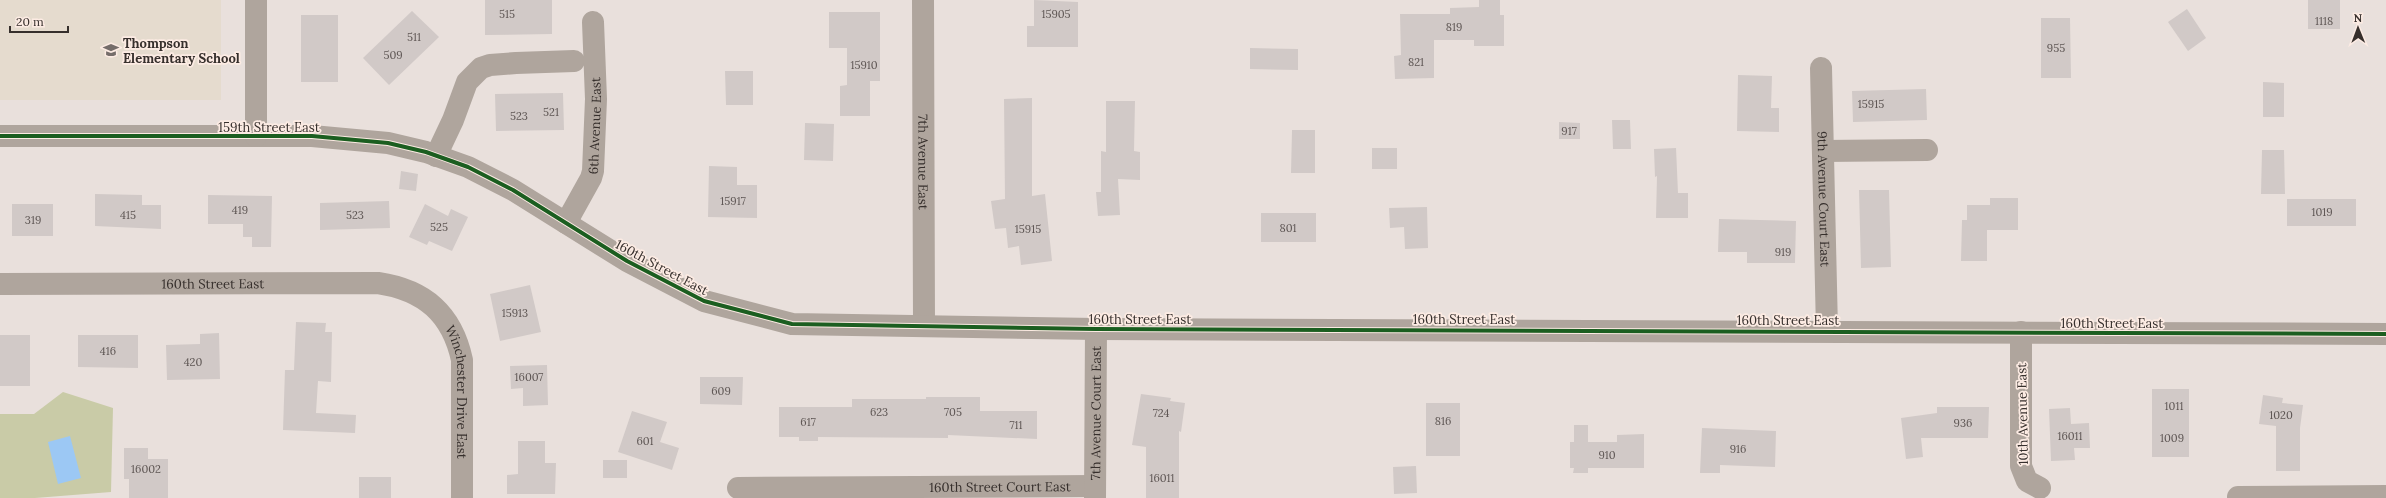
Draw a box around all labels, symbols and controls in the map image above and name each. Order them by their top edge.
house number: 515 [499,7,515,21]
house number: 15905 [1041,7,1071,21]
scale bar [10,8,68,34]
north arrow [2338,8,2378,48]
text: N [2353,11,2363,25]
text: 20 m [16,14,44,29]
house number: 1118 [2315,14,2333,28]
house number: 819 [1446,20,1462,34]
house number: 511 [407,30,421,44]
place label: Thompson Elementary School [123,35,240,67]
school or university icon: Thompson Elementary School [102,41,120,59]
house number: 955 [2047,41,2065,55]
house number: 509 [383,48,403,62]
house number: 821 [1408,55,1424,69]
house number: 15910 [850,58,878,72]
street label: 6th Avenue East [585,77,605,175]
house number: 15915 [1858,97,1884,111]
house number: 521 [543,105,559,119]
house number: 523 [510,109,528,123]
street label: 7th Avenue East [914,114,932,210]
street label: 159th Street East [218,119,320,136]
house number: 917 [1561,124,1577,138]
street label: 9th Avenue Court East [1813,131,1834,267]
house number: 15917 [720,194,746,208]
house number: 419 [232,203,248,217]
house number: 1019 [2311,205,2333,219]
house number: 415 [120,208,136,222]
house number: 523 [346,208,364,222]
house number: 319 [25,213,41,227]
house number: 525 [430,220,448,234]
house number: 801 [1279,221,1297,235]
house number: 15915 [1015,222,1041,236]
street label: 160th Street East [612,236,711,299]
house number: 919 [1775,245,1791,259]
street label: 160th Street East [162,275,264,293]
house number: 15913 [502,306,528,320]
street label: 160th Street East [1089,311,1191,328]
street label: 160th Street East [1413,311,1515,328]
street label: 160th Street East [1737,312,1839,329]
street label: 160th Street East [2061,315,2163,332]
street label: Winchester Drive East [441,322,470,459]
house number: 416 [100,344,116,358]
street label: 7th Avenue Court East [1087,346,1105,480]
house number: 420 [184,355,203,369]
street label: 10th Avenue East [2013,363,2032,465]
house number: 16007 [515,370,543,384]
house number: 609 [711,384,731,398]
house number: 1011 [2165,399,2183,413]
house number: 623 [870,405,888,419]
house number: 705 [944,405,962,419]
house number: 724 [1153,406,1169,420]
house number: 1020 [2269,408,2293,422]
house number: 816 [1435,414,1451,428]
house number: 617 [800,415,816,429]
house number: 936 [1954,416,1972,430]
house number: 711 [1009,418,1023,432]
house number: 16011 [2057,429,2083,443]
house number: 1009 [2160,431,2184,445]
house number: 601 [636,434,654,448]
house number: 916 [1730,442,1746,456]
house number: 910 [1598,448,1616,462]
house number: 16002 [131,462,161,476]
house number: 16011 [1149,471,1175,485]
street label: 160th Street Court East [929,478,1071,496]

